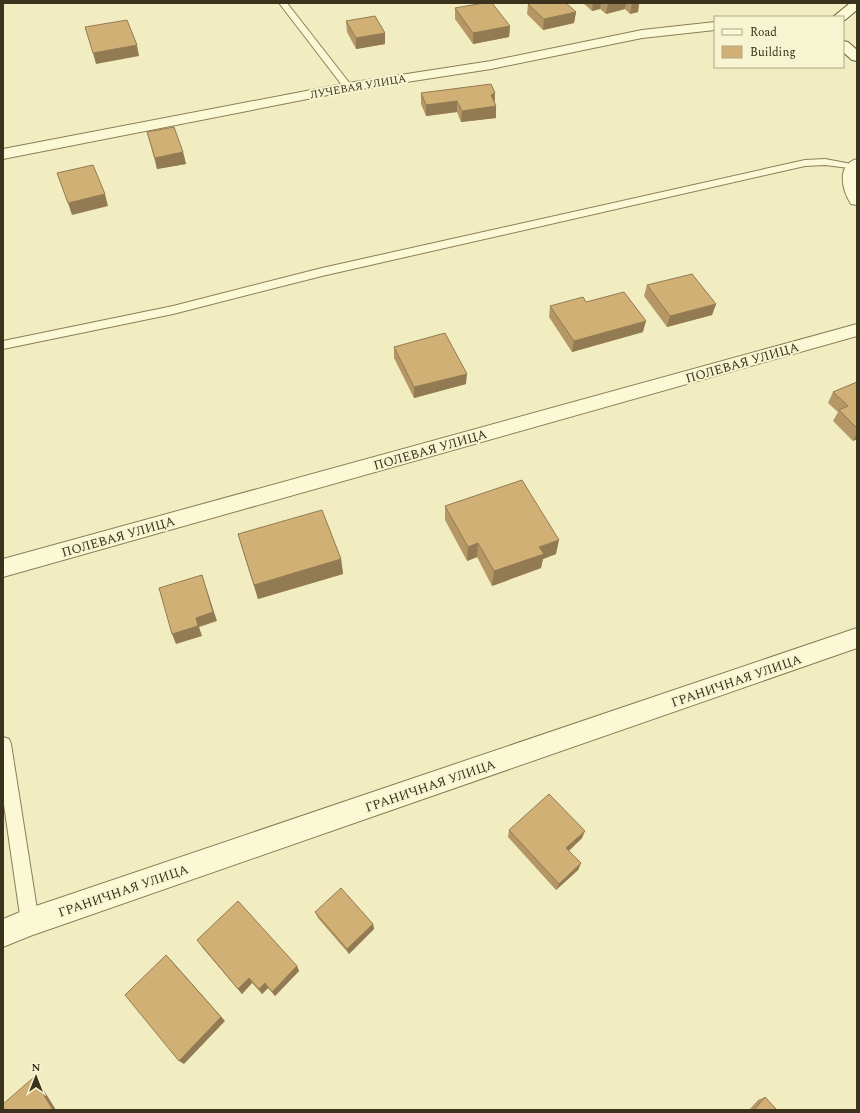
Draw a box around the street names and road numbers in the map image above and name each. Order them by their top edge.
street label: ЛУЧЕВАЯ УЛИЦА [309,70,408,103]
street label: ПОЛЕВАЯ УЛИЦА [683,337,802,389]
street label: ПОЛЕВАЯ УЛИЦА [371,424,490,476]
street label: ПОЛЕВАЯ УЛИЦА [59,511,178,563]
street label: ГРАНИЧНАЯ УЛИЦА [668,649,804,713]
street label: ГРАНИЧНАЯ УЛИЦА [362,754,498,818]
street label: ГРАНИЧНАЯ УЛИЦА [55,859,191,923]

